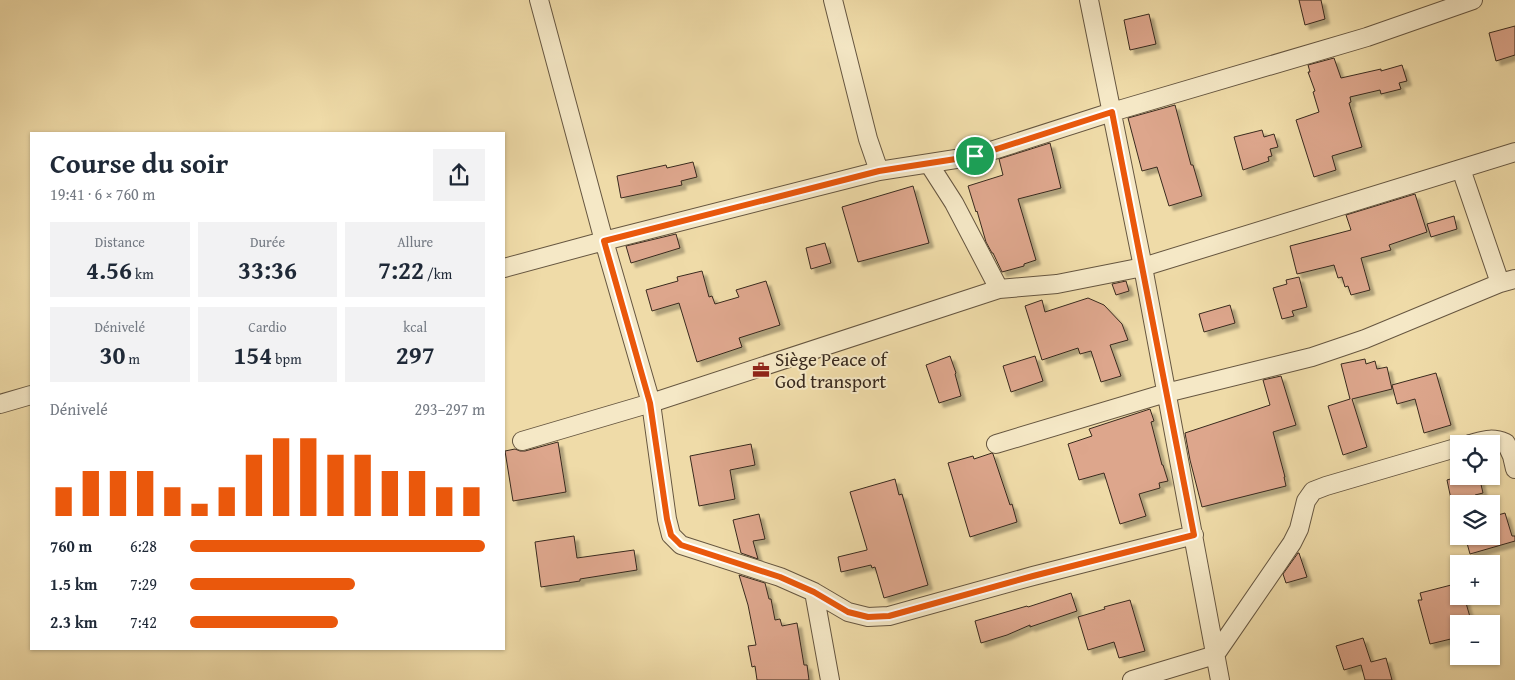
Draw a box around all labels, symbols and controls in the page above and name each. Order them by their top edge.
pin [954,135,996,177]
text: Course du soir [50,142,228,183]
icon: arrive [961,142,989,170]
button: share [433,149,485,201]
text: 19:41 · 6 × 760 m [50,182,155,206]
text: Distance [95,232,145,252]
text: Durée [250,232,285,252]
text: Allure [397,232,433,252]
text: 4.56 [86,252,132,288]
text: 33:36 [238,252,297,288]
text: 7:22 [378,252,424,288]
text: km [132,264,154,284]
text: /km [424,264,452,284]
text: Dénivelé [95,317,145,337]
text: Cardio [248,317,287,337]
text: kcal [403,317,427,337]
text: 30 [100,337,126,373]
text: 154 [233,337,272,373]
text: 297 [396,337,435,373]
place label: Siège Peace of God transport [775,345,888,395]
text: m [126,349,140,369]
text: bpm [272,349,302,369]
office icon: Siège Peace of God transport [751,360,771,380]
text: Dénivelé [50,397,108,421]
text: 293–297 m [415,397,485,421]
map controls [1450,435,1500,665]
button: locate [1450,435,1500,485]
button: layers [1450,495,1500,545]
text: 760 m [50,534,92,558]
text: 6:28 [130,534,157,558]
button: + [1450,555,1500,605]
text: 1.5 km [50,572,97,596]
text: 7:29 [130,572,157,596]
text: 2.3 km [50,610,97,634]
text: 7:42 [130,610,157,634]
button: − [1450,615,1500,665]

